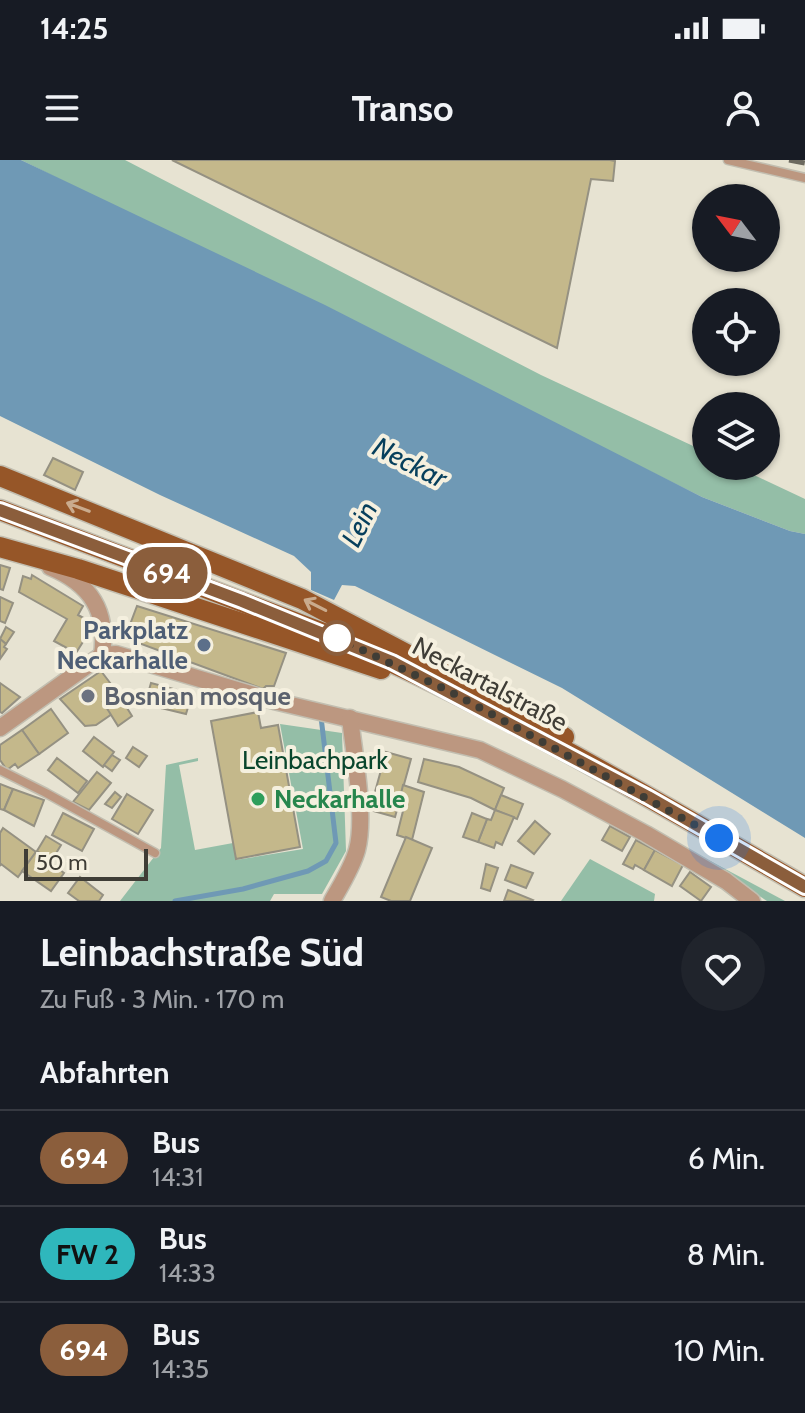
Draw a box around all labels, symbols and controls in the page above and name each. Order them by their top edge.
text: 14:25 [40,10,108,47]
icon: menu [40,86,84,130]
text: Transo [351,86,454,130]
icon: person [721,86,765,130]
north arrow [692,184,780,272]
map controls [692,184,780,480]
button: locate [692,288,780,376]
button: layers [692,392,780,480]
water label: Neckar [367,429,454,496]
water label: Lein [334,496,384,552]
one-way arrow [66,499,91,513]
line badge: 694 [121,547,213,599]
text: 694 [143,556,191,590]
one-way arrow [303,597,327,612]
place label: Parkplatz Neckarhalle [57,614,188,676]
unlabelled marker [320,621,354,655]
street label: Neckartalstraße [407,630,573,738]
marker: Parkplatz Neckarhalle [195,636,213,654]
place label: Bosnian mosque [104,680,291,712]
marker: Bosnian mosque [79,687,97,705]
park label: Leinbachpark [242,744,388,776]
place label: Neckarhalle [274,783,405,815]
marker: Neckarhalle [249,790,267,808]
your location [699,818,739,858]
scale bar [24,845,148,881]
text: 50 m [36,849,88,876]
button: heart [681,927,765,1011]
text: Leinbachstraße Süd [40,929,364,976]
text: Zu Fuß · 3 Min. · 170 m [40,983,284,1015]
text: Abfahrten [40,1054,170,1091]
text: Bus [152,1124,200,1161]
text: 6 Min. [688,1140,765,1177]
text: 694 [60,1141,108,1175]
text: 14:31 [152,1161,203,1193]
text: Bus [159,1220,207,1257]
text: 8 Min. [687,1236,765,1273]
text: FW 2 [56,1237,119,1271]
text: 14:33 [159,1257,216,1289]
text: Bus [152,1316,200,1353]
text: 10 Min. [674,1332,765,1369]
text: 694 [60,1333,108,1367]
text: 14:35 [152,1353,209,1385]

